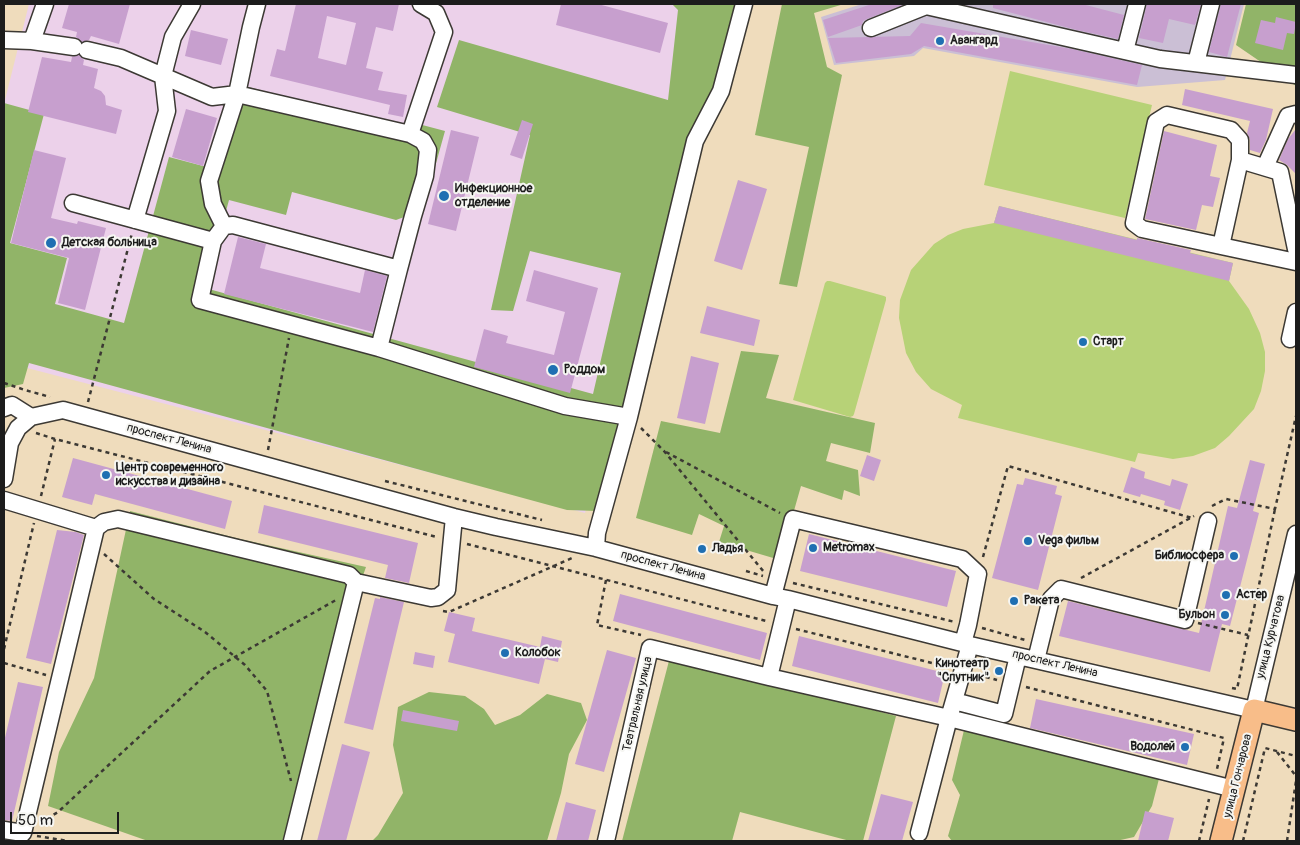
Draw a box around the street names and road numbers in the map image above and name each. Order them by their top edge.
street label: проспект Ленина [125,421,213,457]
street label: проспект Ленина [619,548,707,584]
street label: улица Курчатова [1254,594,1288,680]
street label: проспект Ленина [1011,647,1099,681]
street label: Театральная улица [620,655,656,753]
street label: улица Гончарова [1221,733,1255,819]

